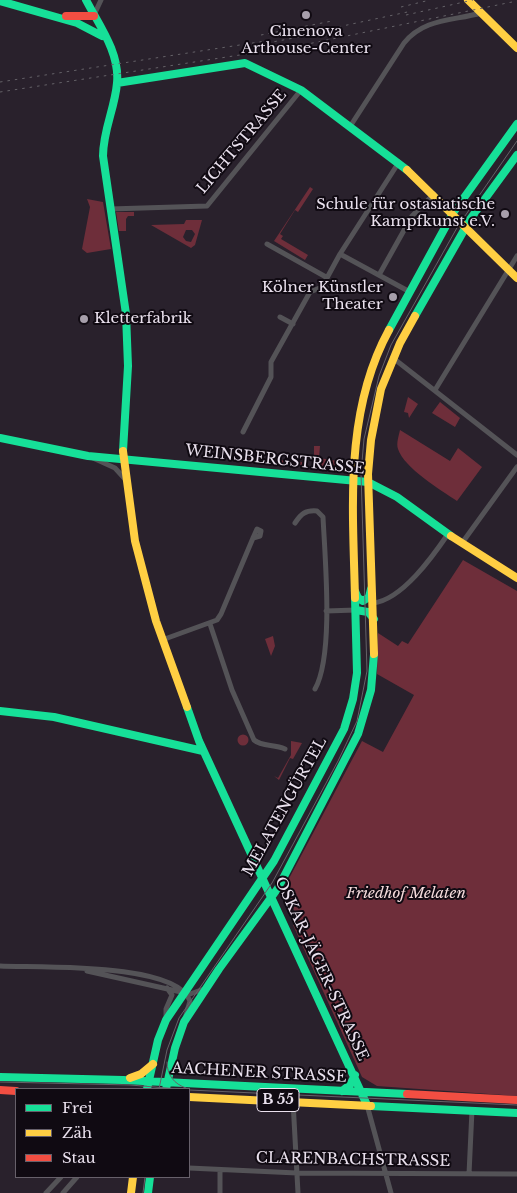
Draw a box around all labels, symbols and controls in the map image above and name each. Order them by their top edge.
marker: Cinenova Arthouse-Center [300,9,312,21]
place label: Cinenova Arthouse-Center [241,23,371,58]
street label: LICHTSTRASSE [193,86,291,198]
place label: Schule für ostasiatische Kampfkunst e.V. [316,196,495,231]
marker: Schule für ostasiatische Kampfkunst e.V. [499,208,511,220]
place label: Kölner Künstler Theater [262,279,383,314]
marker: Kölner Künstler Theater [387,291,399,303]
place label: Kletterfabrik [94,310,192,328]
marker: Kletterfabrik [78,313,90,325]
street label: WEINSBERGSTRASSE [184,442,366,478]
street label: MELATENGÜRTEL [239,734,331,880]
street label: OSKAR-JÄGER-STRASSE [270,874,372,1064]
park label: Friedhof Melaten [346,885,466,903]
street label: AACHENER STRASSE [171,1059,347,1087]
legend [15,1088,190,1178]
road number: B 55 [257,1088,299,1112]
text: Frei [62,1098,93,1117]
text: Zäh [62,1123,92,1142]
text: Stau [62,1148,96,1167]
street label: CLARENBACHSTRASSE [256,1149,450,1171]

